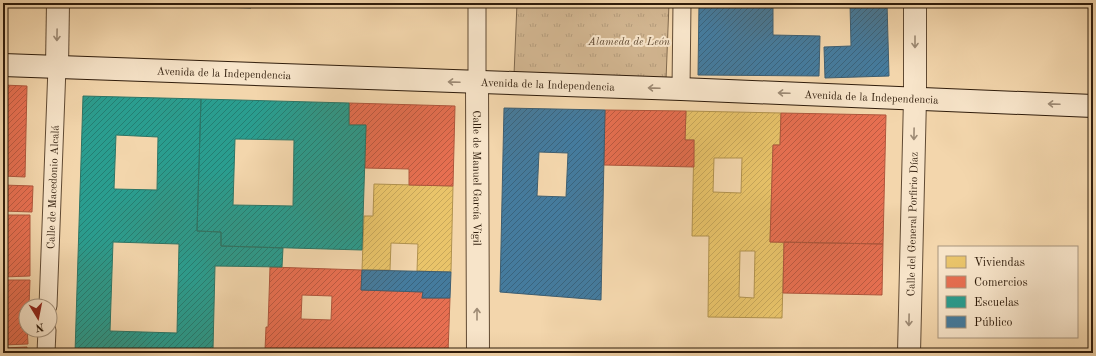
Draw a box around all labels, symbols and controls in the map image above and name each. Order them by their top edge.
one-way arrow [53,28,61,41]
one-way arrow [911,35,919,48]
park label: Alameda de León [587,37,671,48]
street label: Avenida de la Independencia [156,66,292,82]
street label: Avenida de la Independencia [480,78,616,94]
one-way arrow [448,79,461,86]
one-way arrow [648,85,661,92]
one-way arrow [778,90,791,97]
street label: Avenida de la Independencia [804,90,939,107]
one-way arrow [1048,101,1061,108]
street label: Calle de Manuel García Vigil [470,110,482,246]
street label: Calle de Macedonio Alcalá [46,124,62,249]
one-way arrow [910,127,918,140]
street label: Calle del General Porfirio Díaz [906,152,921,296]
legend [938,246,1078,338]
text: Viviendas [974,257,1025,269]
text: Comercios [974,277,1028,289]
text: Escuelas [974,297,1019,309]
north arrow [18,298,58,338]
one-way arrow [474,308,481,321]
one-way arrow [906,313,913,326]
text: Público [974,317,1012,329]
text: N [34,320,45,333]

